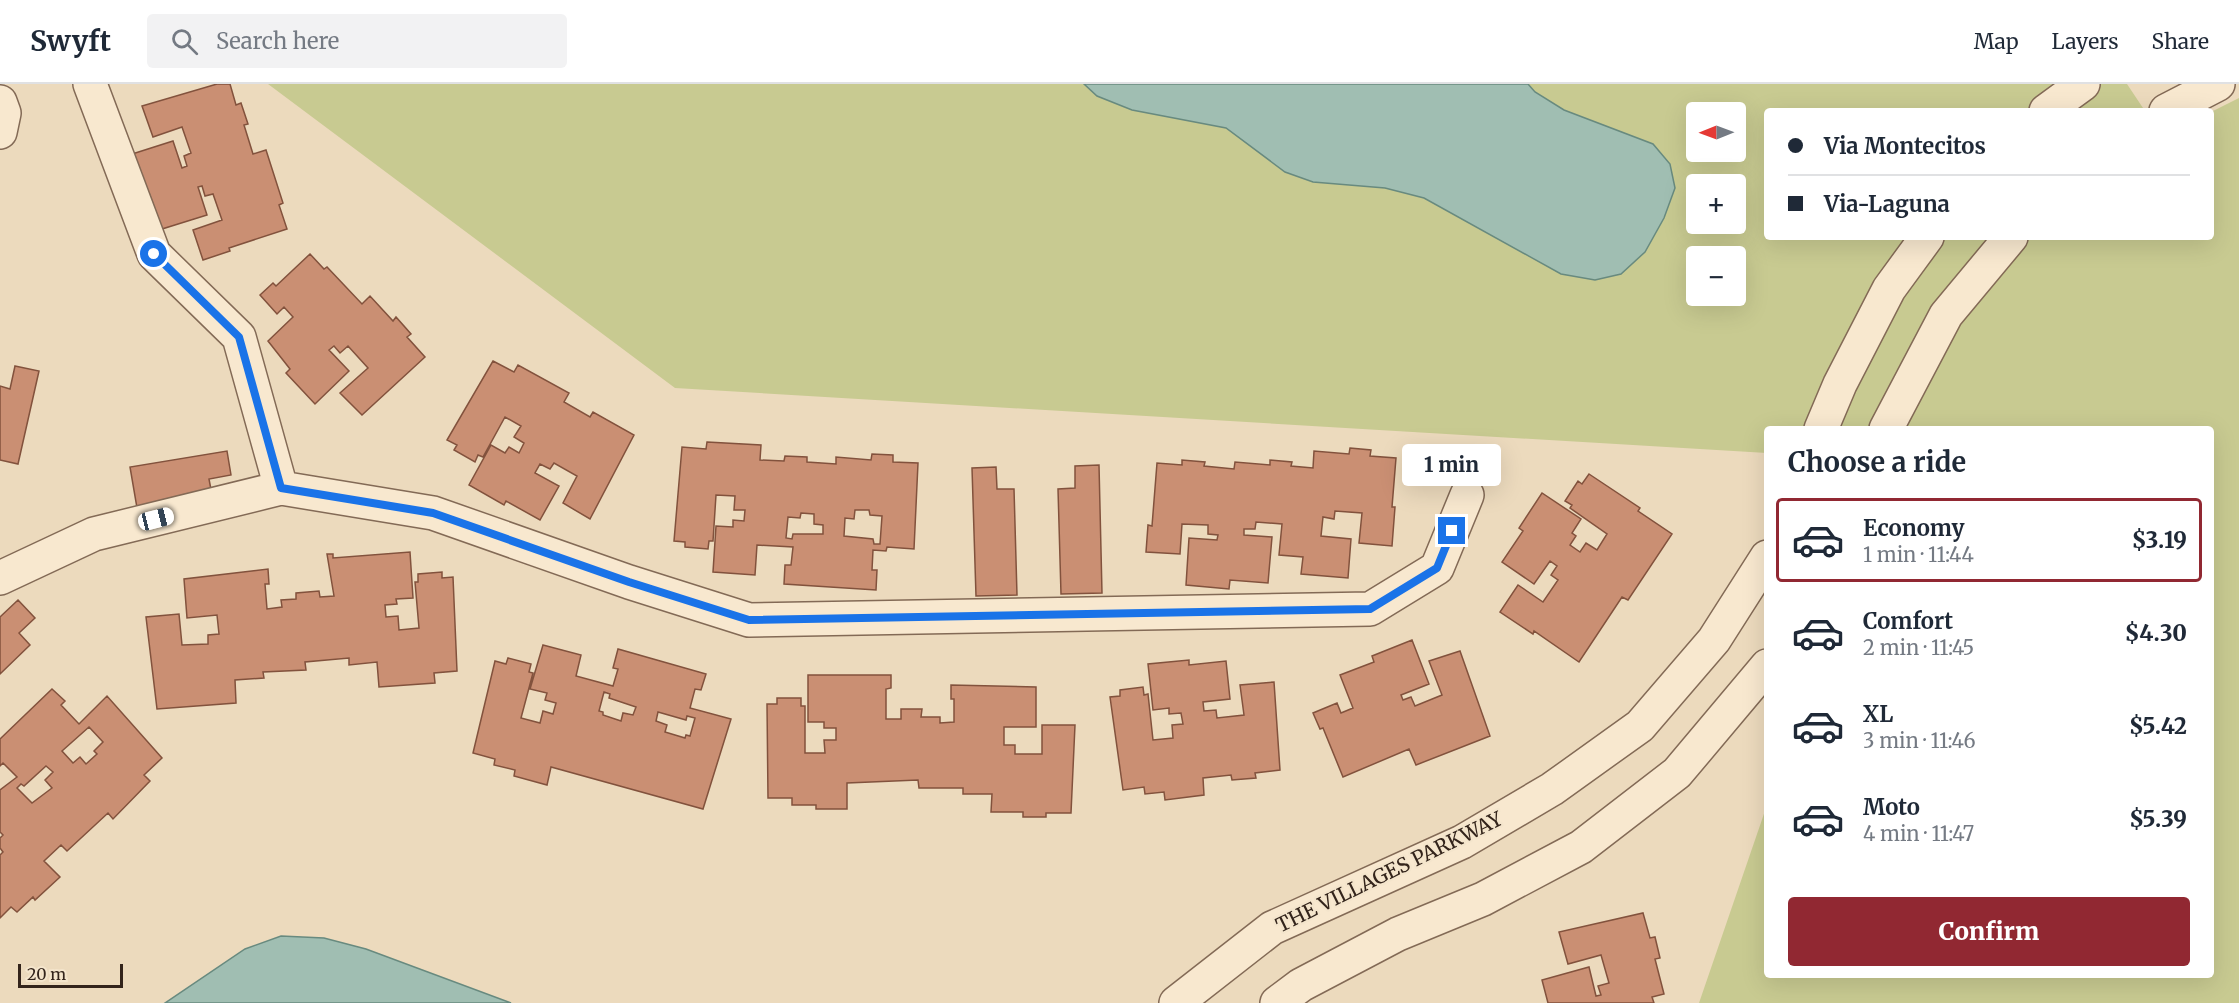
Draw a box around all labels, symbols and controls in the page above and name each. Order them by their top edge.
search box [147,14,567,68]
text: Swyft [30,23,111,59]
icon: search [168,25,201,58]
text: Search here [216,27,339,55]
text: Map [1974,28,2019,55]
text: Layers [2052,28,2119,55]
text: Share [2152,28,2209,55]
north arrow [1686,102,1746,162]
map controls [1686,102,1746,306]
text: Via Montecitos [1824,132,1986,160]
button: + [1686,174,1746,234]
text: Via-Laguna [1824,190,1950,218]
route start [140,240,167,267]
button: − [1686,246,1746,306]
callout: 1 min [1402,444,1502,486]
text: Choose a ride [1788,445,1966,479]
text: 1 min [1424,452,1479,477]
car [136,506,176,532]
icon: car [1791,513,1845,567]
text: Economy [1863,514,1964,542]
route end [1438,517,1465,544]
text: $3.19 [2132,526,2187,554]
text: 1 min · 11:44 [1863,542,1974,567]
icon: car [1791,606,1845,660]
text: Comfort [1863,607,1953,635]
text: $4.30 [2125,619,2187,647]
text: 2 min · 11:45 [1863,635,1974,660]
icon: car [1791,699,1845,753]
text: XL [1863,700,1893,728]
text: $5.42 [2129,712,2187,740]
text: 3 min · 11:46 [1863,728,1976,753]
icon: car [1791,792,1845,846]
text: Moto [1863,793,1920,821]
street label: THE VILLAGES PARKWAY [1271,805,1507,937]
text: $5.39 [2129,805,2187,833]
text: 4 min · 11:47 [1863,821,1974,846]
button: Confirm [1788,897,2190,966]
scale bar [18,961,123,988]
text: 20 m [27,964,66,984]

